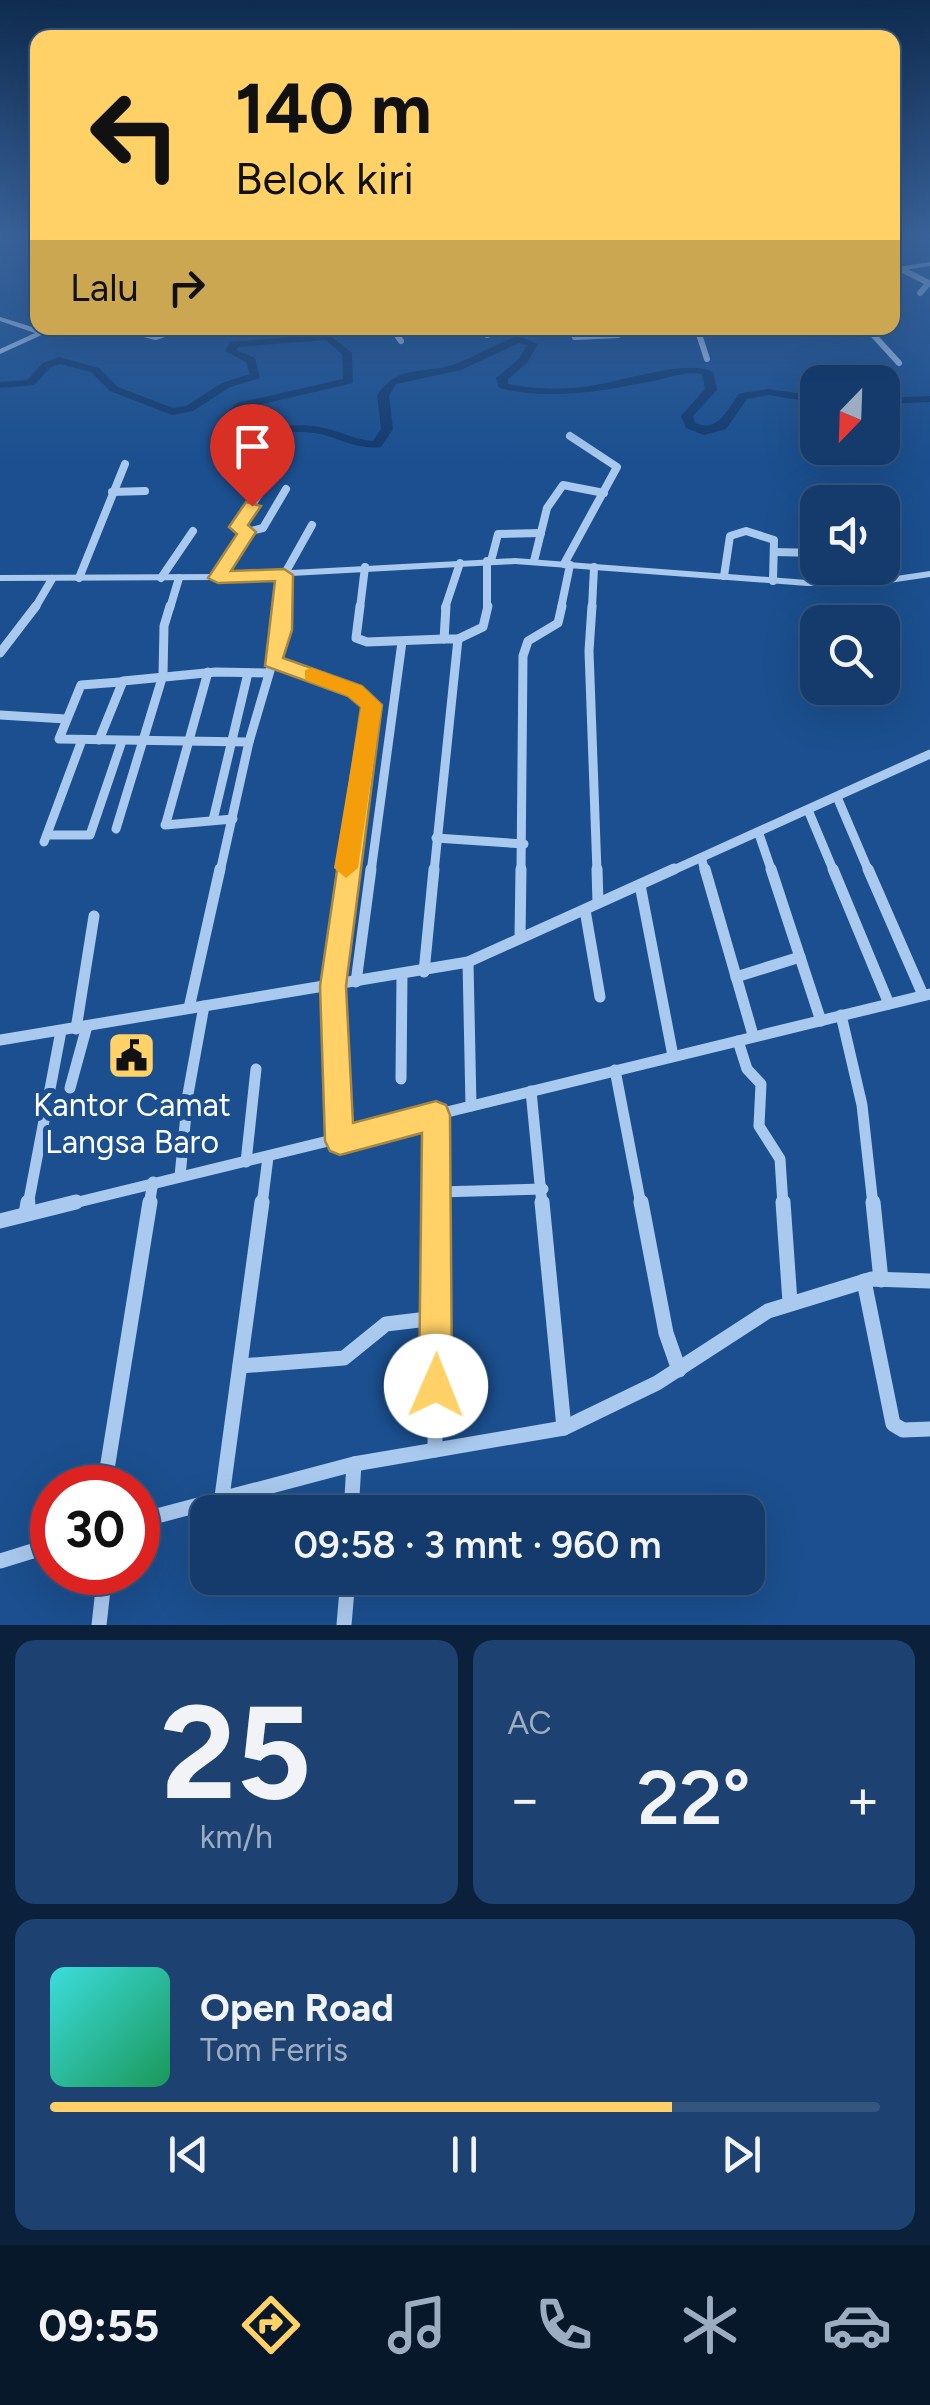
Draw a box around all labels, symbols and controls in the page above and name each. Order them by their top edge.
text: 140 m [235,66,432,151]
icon: left [70,70,200,200]
text: Belok kiri [235,151,414,205]
icon: right [159,260,214,315]
text: Lalu [70,265,139,311]
north arrow [800,365,900,465]
map controls [800,365,900,705]
pin [210,404,295,507]
icon: arrive [225,419,280,474]
button: sound [800,485,900,585]
button: search [800,605,900,705]
public building icon: Kantor Camat Langsa Baro [106,1029,158,1081]
place label: Kantor Camat Langsa Baro [33,1086,231,1161]
position arrow [384,1334,488,1438]
speed limit sign: 30 [30,1465,160,1595]
text: 09:58 · 3 mnt · 960 m [294,1522,661,1568]
text: 25 [161,1675,312,1831]
text: AC [508,1704,552,1742]
text: 22° [637,1753,751,1843]
text: − [508,1766,542,1832]
text: + [846,1766,880,1832]
text: km/h [200,1818,273,1856]
text: Open Road [200,1985,394,2031]
text: Tom Ferris [200,2031,348,2069]
icon: previous [161,2127,216,2182]
icon: pause [437,2127,492,2182]
icon: next [714,2127,769,2182]
icon: directions [236,2290,306,2360]
icon: music [382,2290,452,2360]
icon: phone [529,2290,599,2360]
icon: climate [675,2290,745,2360]
icon: car [822,2290,892,2360]
text: 09:55 [38,2298,159,2352]

